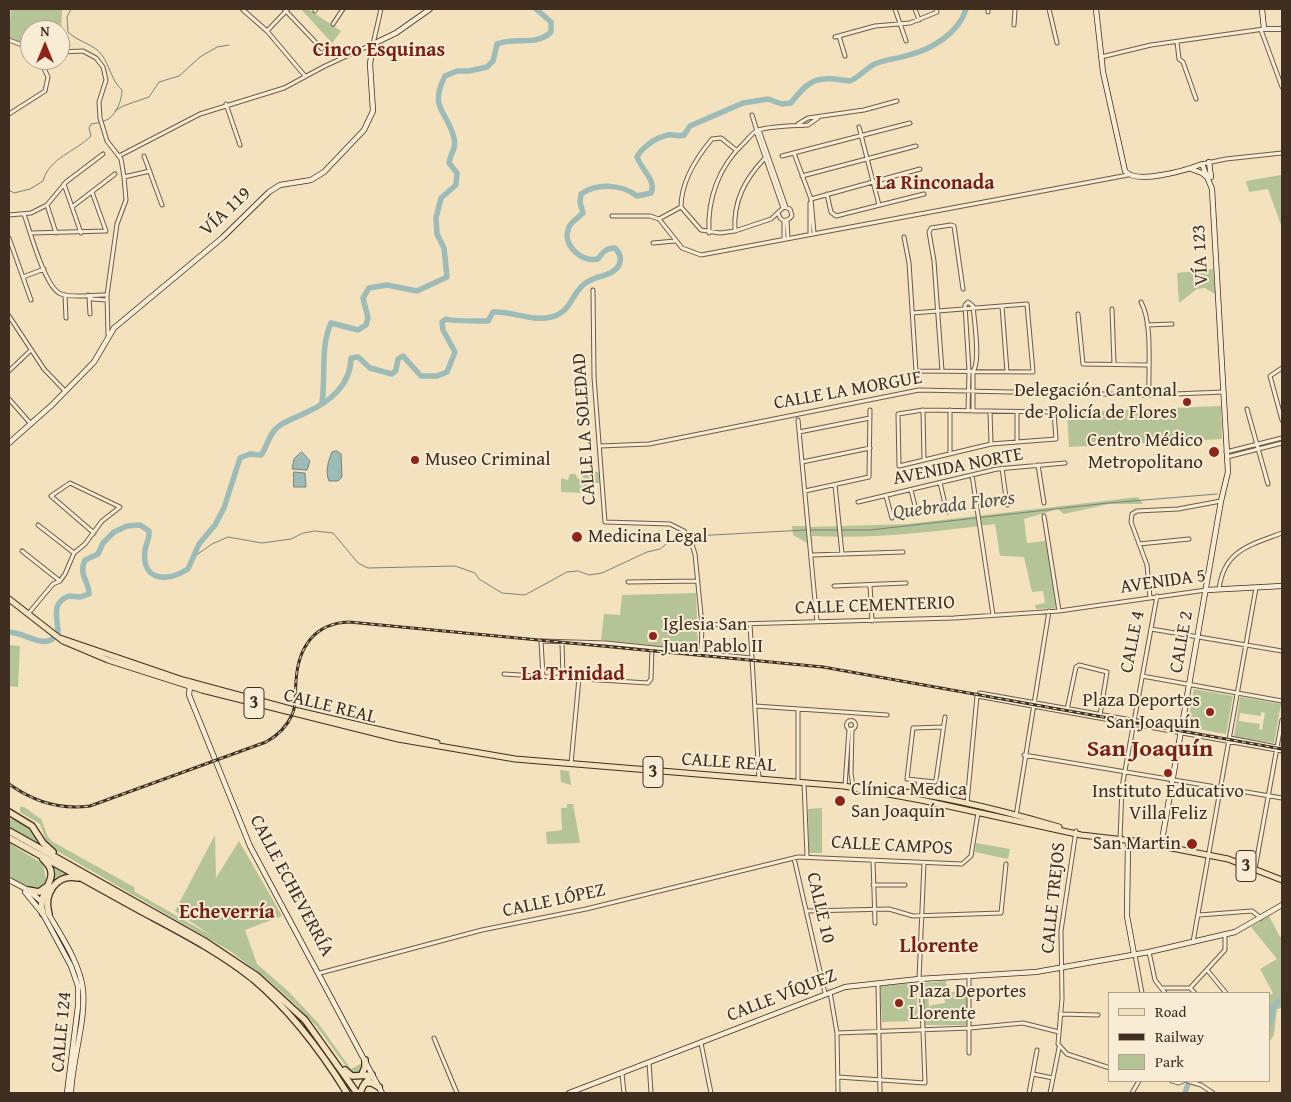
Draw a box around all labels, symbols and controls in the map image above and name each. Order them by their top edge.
north arrow [20,20,70,70]
text: N [40,21,50,41]
district label: Cinco Esquinas [313,39,445,63]
district label: La Rinconada [875,172,995,196]
street label: VÍA 119 [196,183,256,241]
street label: VÍA 123 [1188,224,1214,286]
street label: CALLE LA SOLEDAD [568,352,602,506]
street label: CALLE LA MORGUE [772,367,924,415]
place label: Delegación Cantonal de Policía de Flores [1014,380,1177,424]
marker: Delegación Cantonal de Policía de Flores [1181,396,1193,408]
place label: Centro Médico Metropolitano [1087,430,1203,474]
street label: AVENIDA NORTE [891,443,1025,491]
marker: Centro Médico Metropolitano [1207,445,1221,459]
place label: Museo Criminal [425,449,551,471]
marker: Museo Criminal [409,454,421,466]
water label: Quebrada Flores [892,487,1016,525]
place label: Medicina Legal [588,526,708,548]
marker: Medicina Legal [570,530,584,544]
street label: AVENIDA 5 [1119,565,1207,599]
street label: CALLE CEMENTERIO [795,592,955,620]
street label: CALLE 4 [1116,609,1150,675]
street label: CALLE 2 [1165,609,1199,675]
place label: Iglesia San Juan Pablo II [663,614,763,658]
marker: Iglesia San Juan Pablo II [647,630,659,642]
district label: La Trinidad [521,663,625,687]
street label: CALLE REAL [281,684,379,730]
road number: 3 [244,688,264,718]
place label: Plaza Deportes San Joaquín [1083,690,1200,734]
marker: Plaza Deportes San Joaquín [1204,706,1216,718]
district label: San Joaquín [1087,736,1213,764]
street label: CALLE REAL [681,748,777,778]
road number: 3 [643,756,663,788]
marker: Instituto Educativo Villa Feliz [1162,767,1174,779]
place label: Clínica Medica San Joaquín [851,779,967,823]
place label: Instituto Educativo Villa Feliz [1092,781,1244,825]
marker: Clínica Medica San Joaquín [833,794,847,808]
street label: CALLE ECHEVERRÍA [244,811,338,961]
street label: CALLE CAMPOS [831,831,953,861]
place label: San Martin [1093,833,1181,855]
marker: San Martin [1185,837,1199,851]
street label: CALLE TREJOS [1037,841,1071,955]
road number: 3 [1236,850,1256,881]
street label: CALLE 10 [801,870,839,946]
street label: CALLE LÓPEZ [501,879,607,923]
district label: Echeverría [179,901,275,925]
district label: Llorente [900,934,978,960]
street label: CALLE VÍQUEZ [724,965,840,1027]
place label: Plaza Deportes Llorente [909,981,1026,1025]
street label: CALLE 124 [47,991,77,1073]
legend [1108,992,1271,1082]
marker: Plaza Deportes Llorente [893,997,905,1009]
text: Road [1155,1001,1186,1022]
text: Railway [1155,1026,1204,1047]
text: Park [1155,1051,1184,1072]

